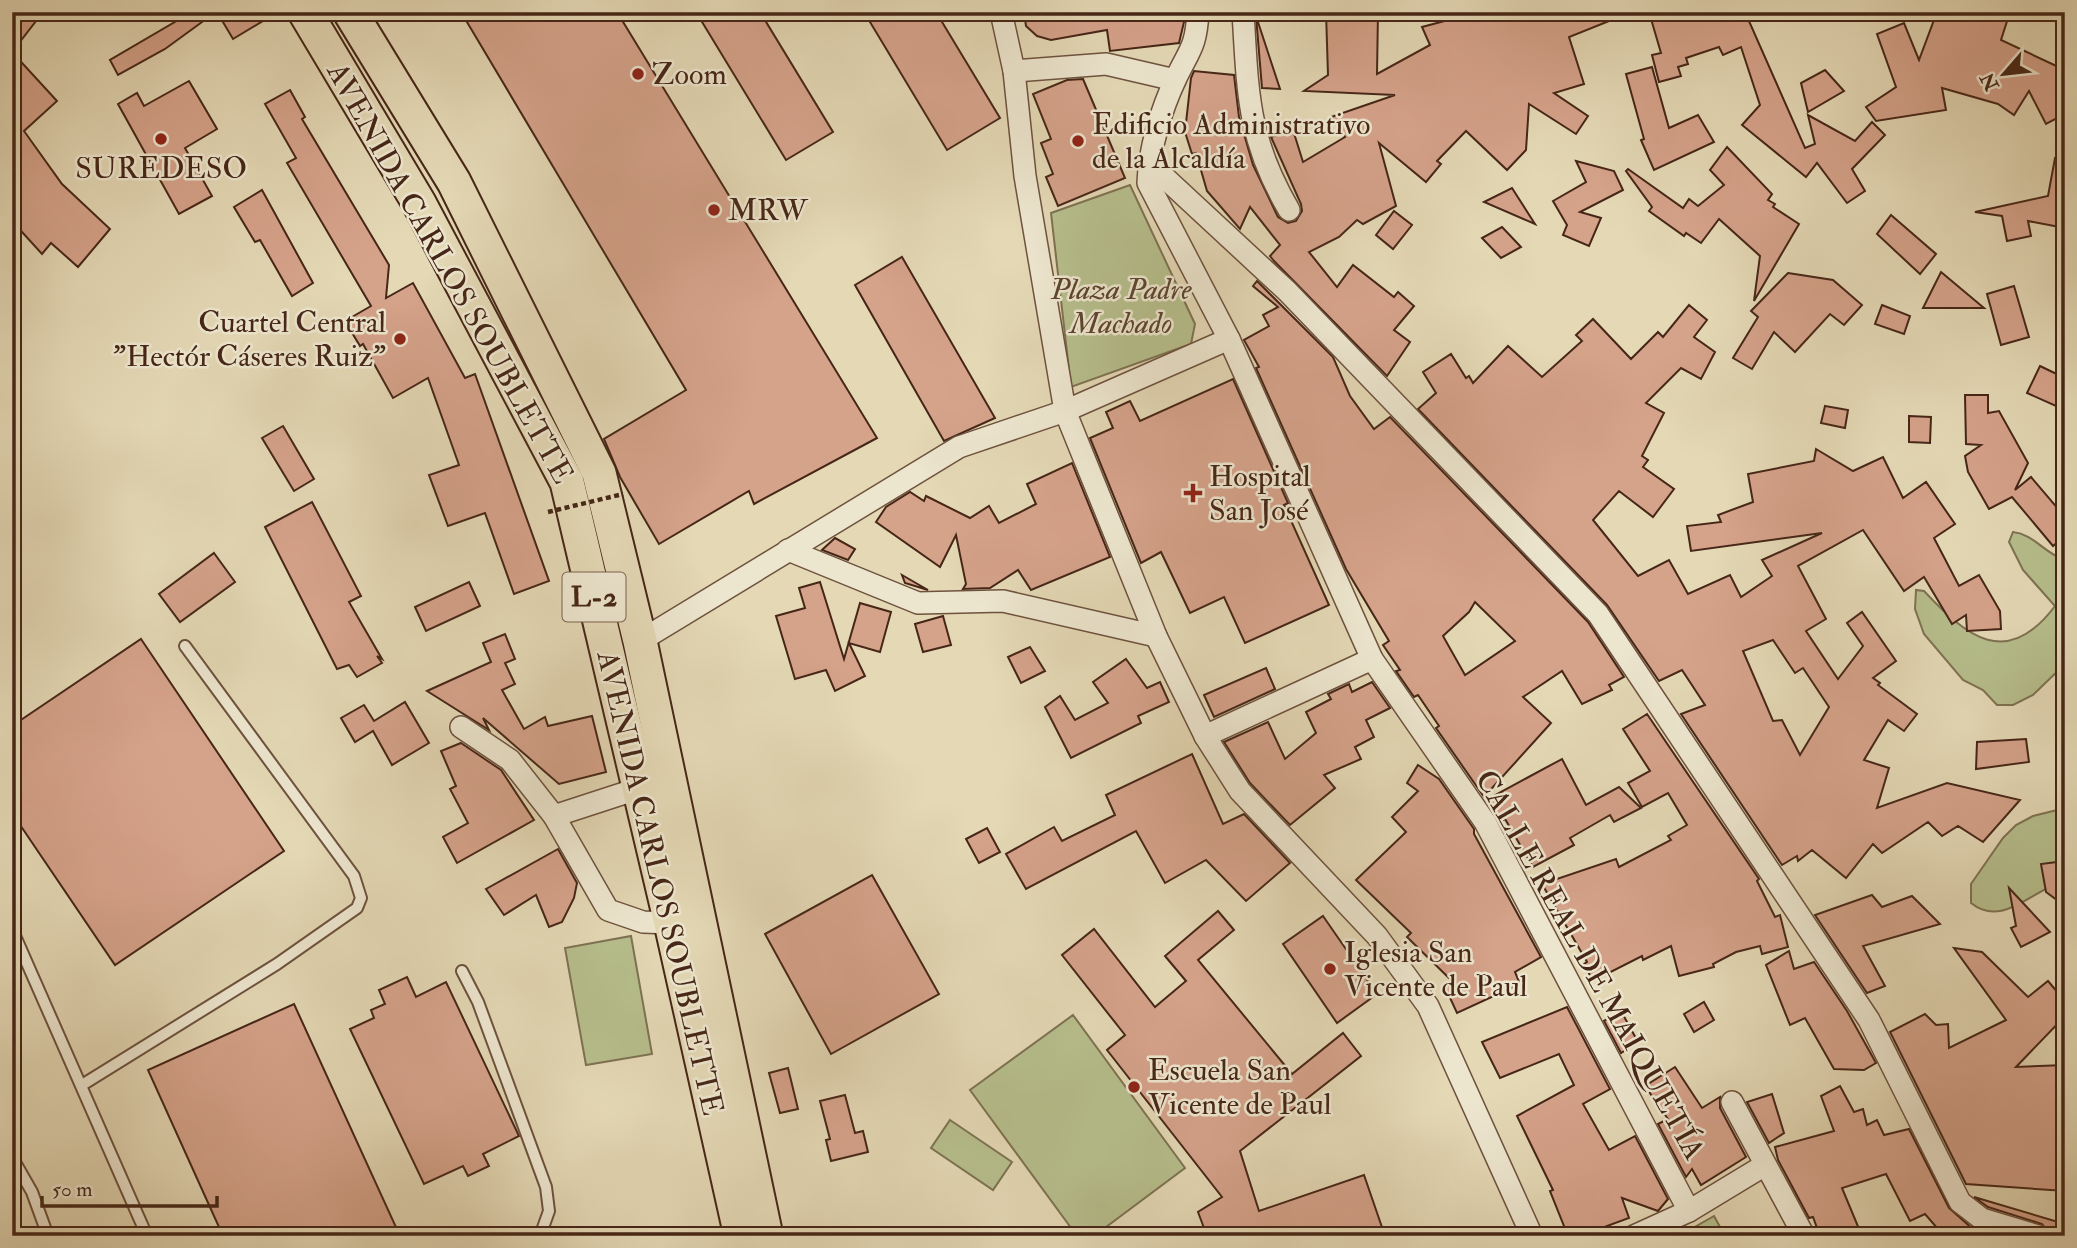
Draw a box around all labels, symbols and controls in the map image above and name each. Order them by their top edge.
north arrow [1968,38,2038,108]
street label: AVENIDA CARLOS SOUBLETTE [318,55,581,490]
place label: Zoom [652,56,727,93]
marker: Zoom [630,66,646,82]
text: N [1975,67,2005,96]
place label: Edificio Administrativo de la Alcaldía [1092,106,1370,177]
marker: SUREDESO [153,131,169,147]
marker: Edificio Administrativo de la Alcaldía [1070,133,1086,149]
place label: SUREDESO [75,150,247,187]
place label: MRW [728,192,809,229]
marker: MRW [706,202,722,218]
park label: Plaza Padre Machado [1050,271,1192,342]
place label: Cuartel Central "Hectór Cáseres Ruiz" [113,304,386,375]
marker: Cuartel Central "Hectór Cáseres Ruiz" [392,331,408,347]
place label: Hospital San José [1209,458,1311,529]
marker: Hospital San José [1183,483,1203,503]
road number: L-2 [562,572,626,622]
street label: AVENIDA CARLOS SOUBLETTE [588,646,732,1119]
street label: CALLE REAL DE MAIQUETÍA [1467,764,1713,1166]
place label: Iglesia San Vicente de Paul [1344,934,1528,1005]
marker: Iglesia San Vicente de Paul [1322,961,1338,977]
place label: Escuela San Vicente de Paul [1148,1052,1332,1123]
marker: Escuela San Vicente de Paul [1126,1079,1142,1095]
scale bar [42,1164,217,1208]
text: 50 m [52,1176,93,1203]

